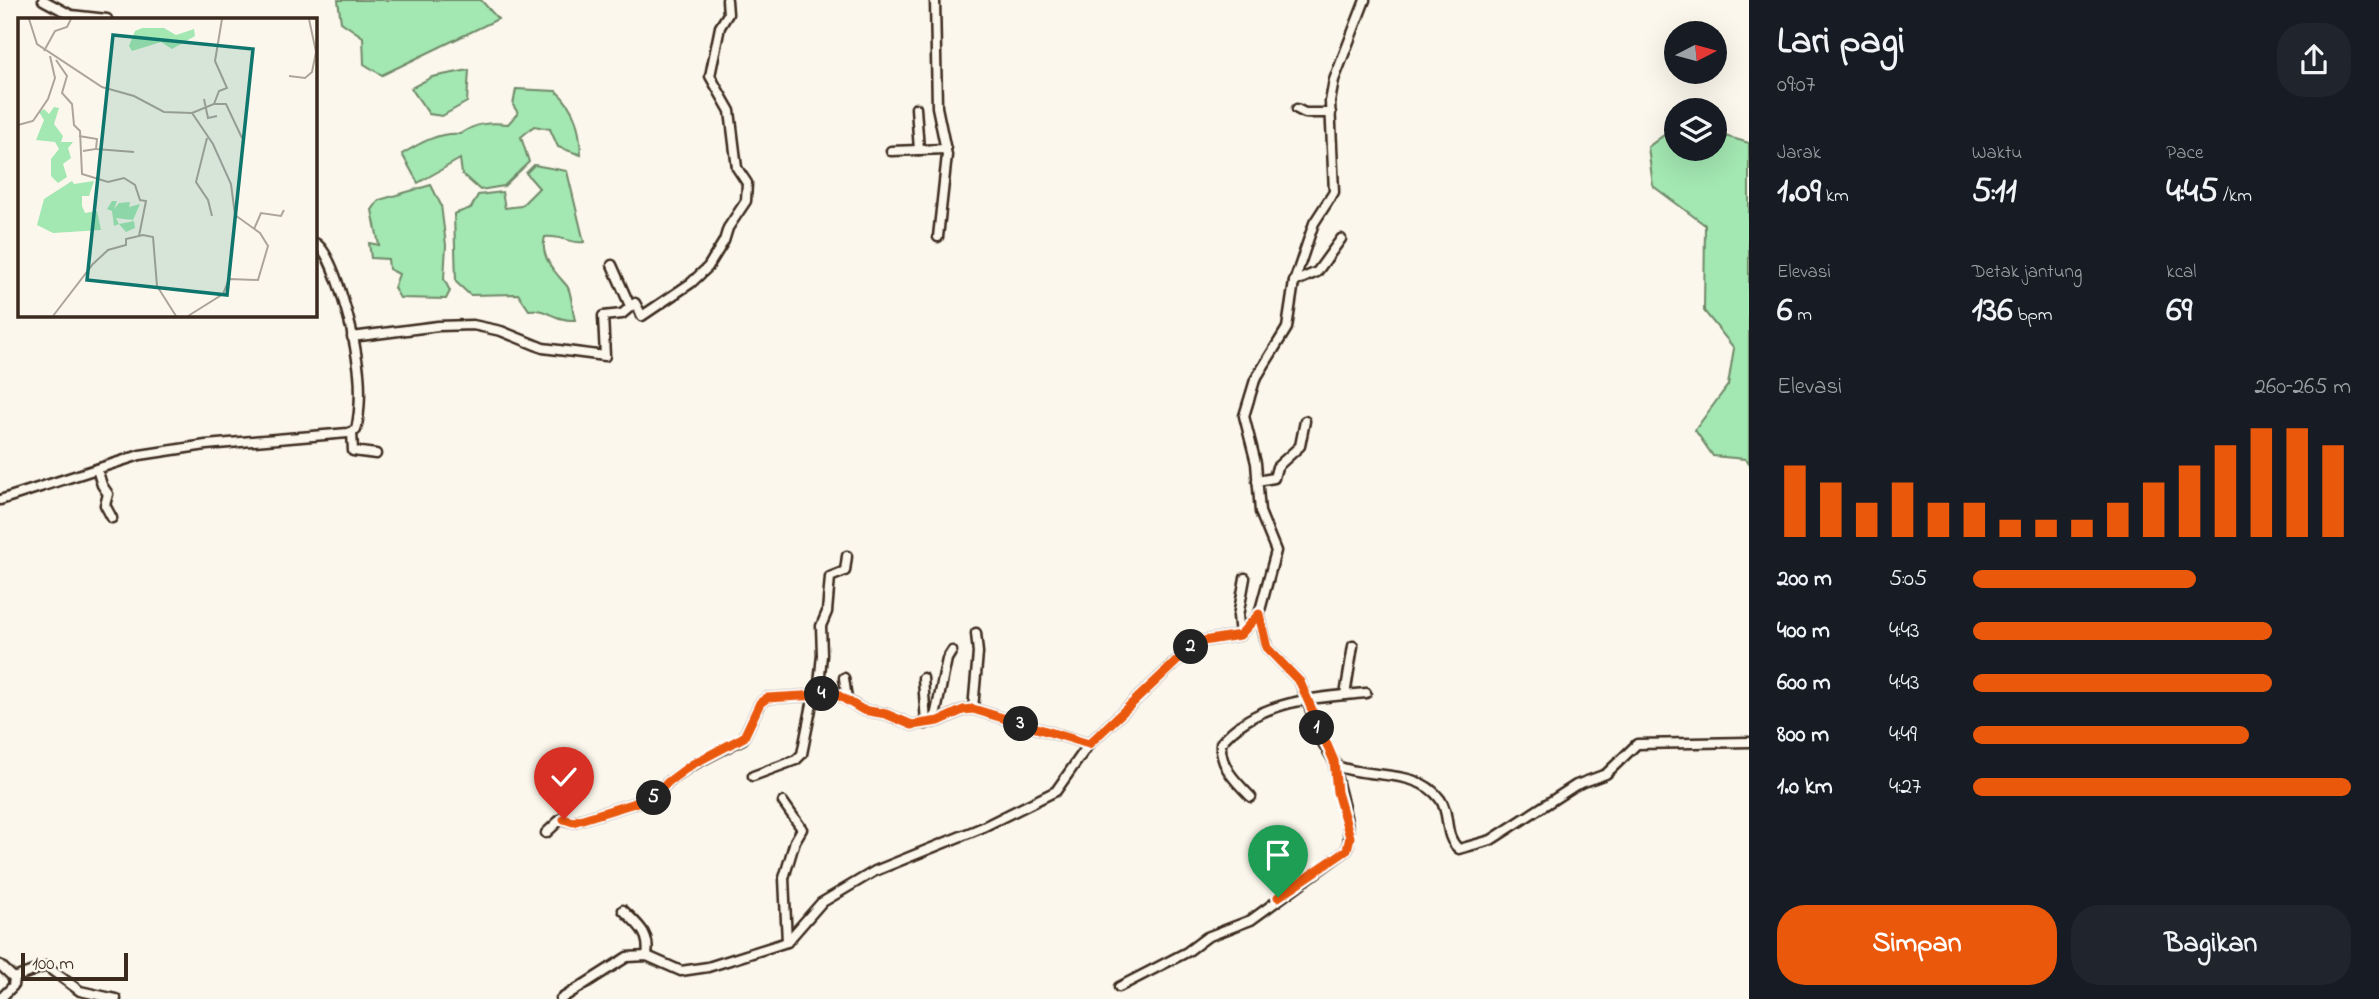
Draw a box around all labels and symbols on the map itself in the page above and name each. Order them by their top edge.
inset map [18,18,317,317]
north arrow [1664,21,1727,84]
pin: 2 [1174,630,1208,664]
pin: 4 [804,676,840,712]
pin: 3 [1004,706,1038,742]
pin: 1 [1300,710,1334,746]
pin [534,747,594,819]
pin: 5 [636,780,672,816]
pin [1248,825,1308,897]
scale bar [21,950,128,982]

